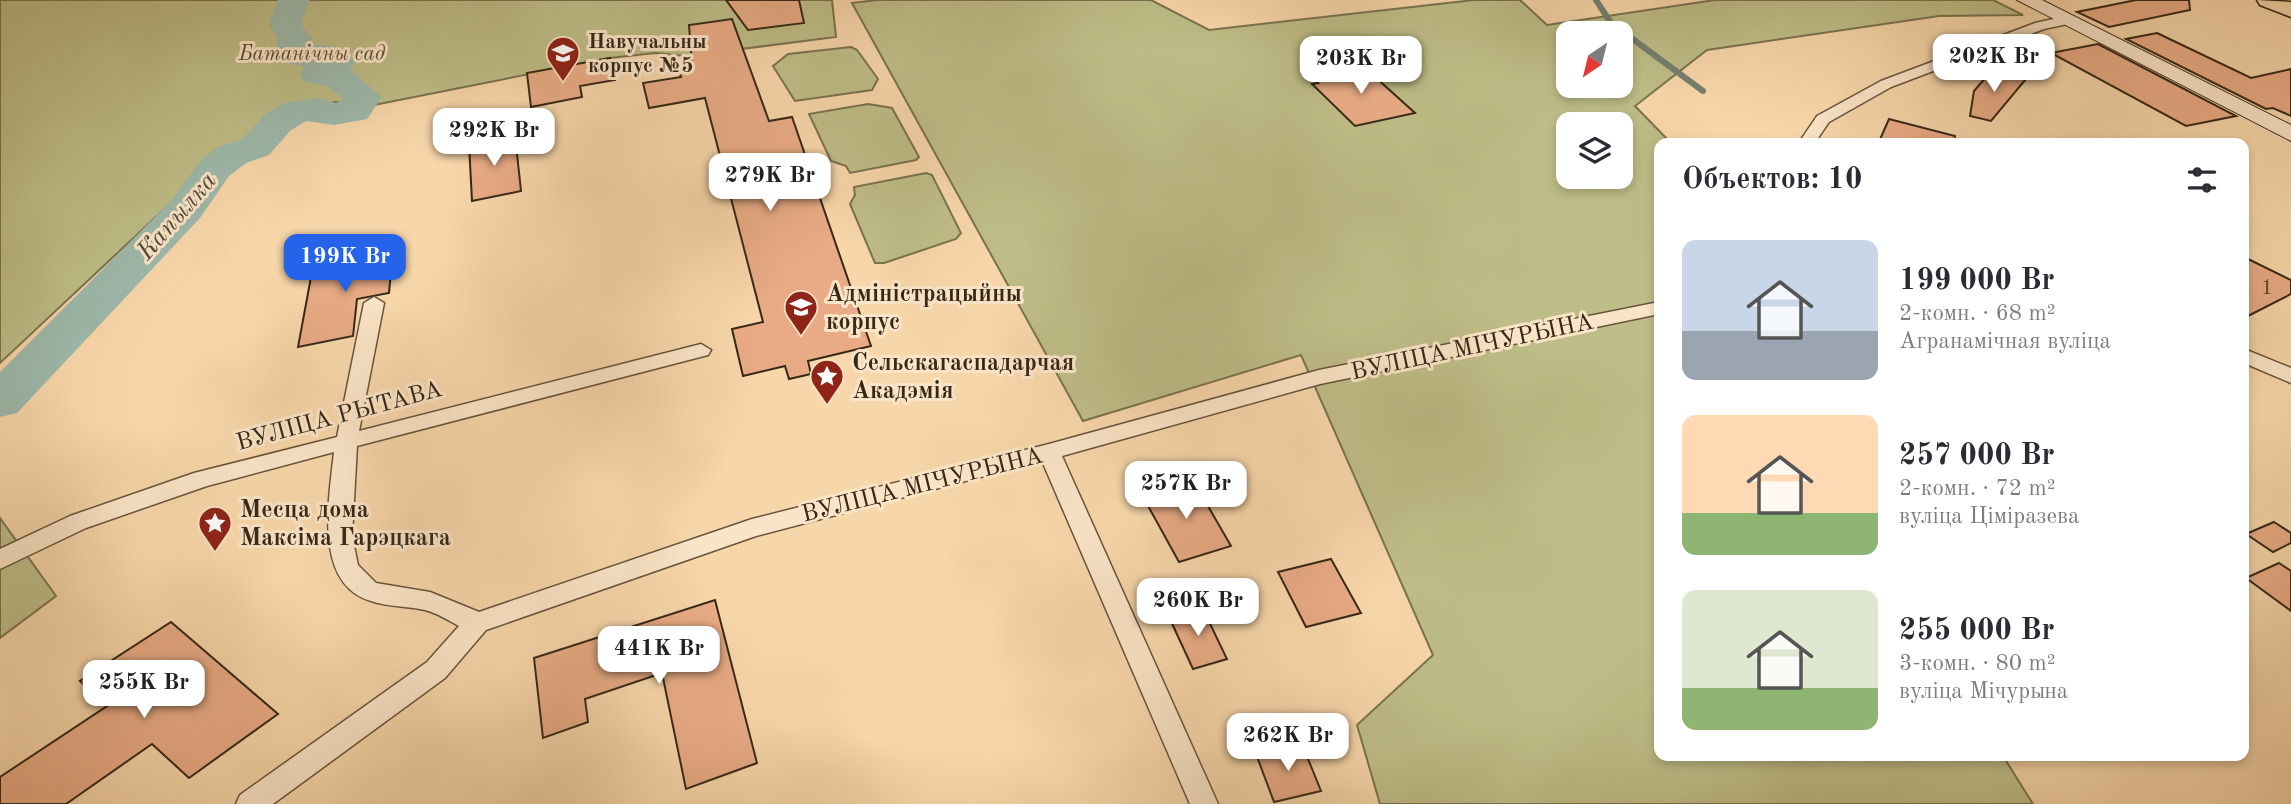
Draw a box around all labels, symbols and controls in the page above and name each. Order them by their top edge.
north arrow [1556,21,1633,98]
map controls [1556,21,1633,189]
place label: Навучальны корпус №5 [588,32,707,77]
school or university icon: Навучальны корпус №5 [544,34,582,83]
pin: 202K Br [1929,34,2059,94]
pin: 203K Br [1296,36,1426,96]
park label: Батанічны сад [238,44,386,65]
text: 202K Br [1949,45,2039,68]
text: 203K Br [1316,47,1406,70]
pin: 292K Br [429,108,559,168]
button: layers [1556,112,1633,189]
text: 292K Br [449,119,539,142]
pin: 279K Br [705,154,835,213]
icon: filters [2183,161,2221,199]
text: 279K Br [725,164,815,187]
text: Объектов: 10 [1682,165,1862,195]
water label: Капылка [132,168,222,266]
pin: 199K Br [280,234,410,294]
text: 199K Br [300,245,390,268]
text: 199 000 Br [1899,266,2055,296]
icon: home [1738,268,1822,352]
house number: 1 [2261,278,2273,299]
place label: Адміністрацыйны корпус [826,283,1022,335]
school or university icon: Адміністрацыйны корпус [782,288,820,337]
text: 2-комн. · 68 m² [1899,302,2056,325]
street label: ВУЛІЦА МІЧУРЫНА [1349,310,1596,385]
text: Агранамічная вуліца [1899,330,2111,353]
place label: Сельскагаспадарчая Акадэмія [852,352,1074,404]
place icon: Сельскагаспадарчая Акадэмія [808,357,846,406]
street label: ВУЛІЦА РЫТАВА [234,378,445,456]
text: 257 000 Br [1899,441,2055,471]
icon: home [1738,443,1822,527]
street label: ВУЛІЦА МІЧУРЫНА [799,444,1046,528]
pin: 257K Br [1121,462,1251,521]
text: 257K Br [1141,472,1231,495]
text: 2-комн. · 72 m² [1899,477,2056,500]
place label: Месца дома Максіма Гарэцкага [240,499,451,551]
place icon: Месца дома Максіма Гарэцкага [196,504,234,553]
text: вуліца Ціміразева [1899,505,2079,528]
pin: 260K Br [1133,578,1263,638]
text: 260K Br [1153,589,1243,612]
text: 255 000 Br [1899,616,2055,646]
icon: home [1738,618,1822,702]
pin: 441K Br [594,626,724,686]
text: 441K Br [614,637,704,660]
text: 3-комн. · 80 m² [1899,652,2056,675]
pin: 255K Br [79,660,209,720]
text: 255K Br [99,671,189,694]
text: вуліца Мічурына [1899,680,2068,703]
pin: 262K Br [1223,714,1353,773]
text: 262K Br [1243,724,1333,747]

